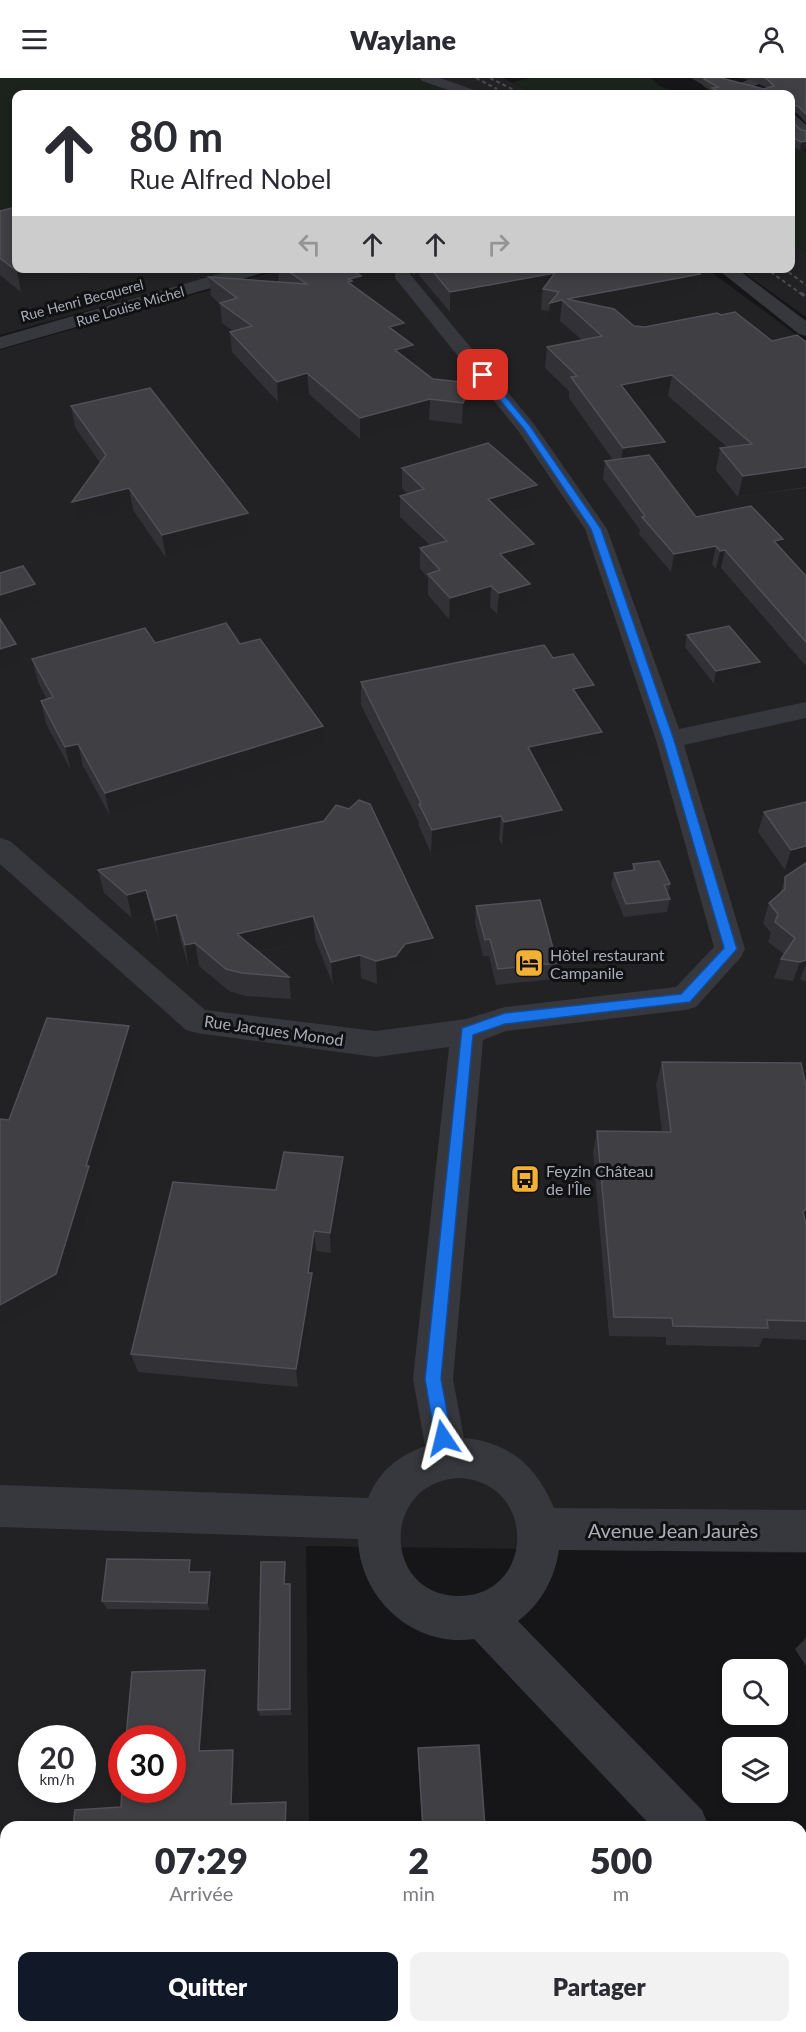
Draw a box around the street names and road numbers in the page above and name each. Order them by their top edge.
street label: Rue Henri Becquerel [19,275,145,325]
street label: Rue Louise Michel [74,282,186,330]
street label: Rue Jacques Monod [203,1011,345,1049]
street label: Avenue Jean Jaurès [588,1518,758,1542]

